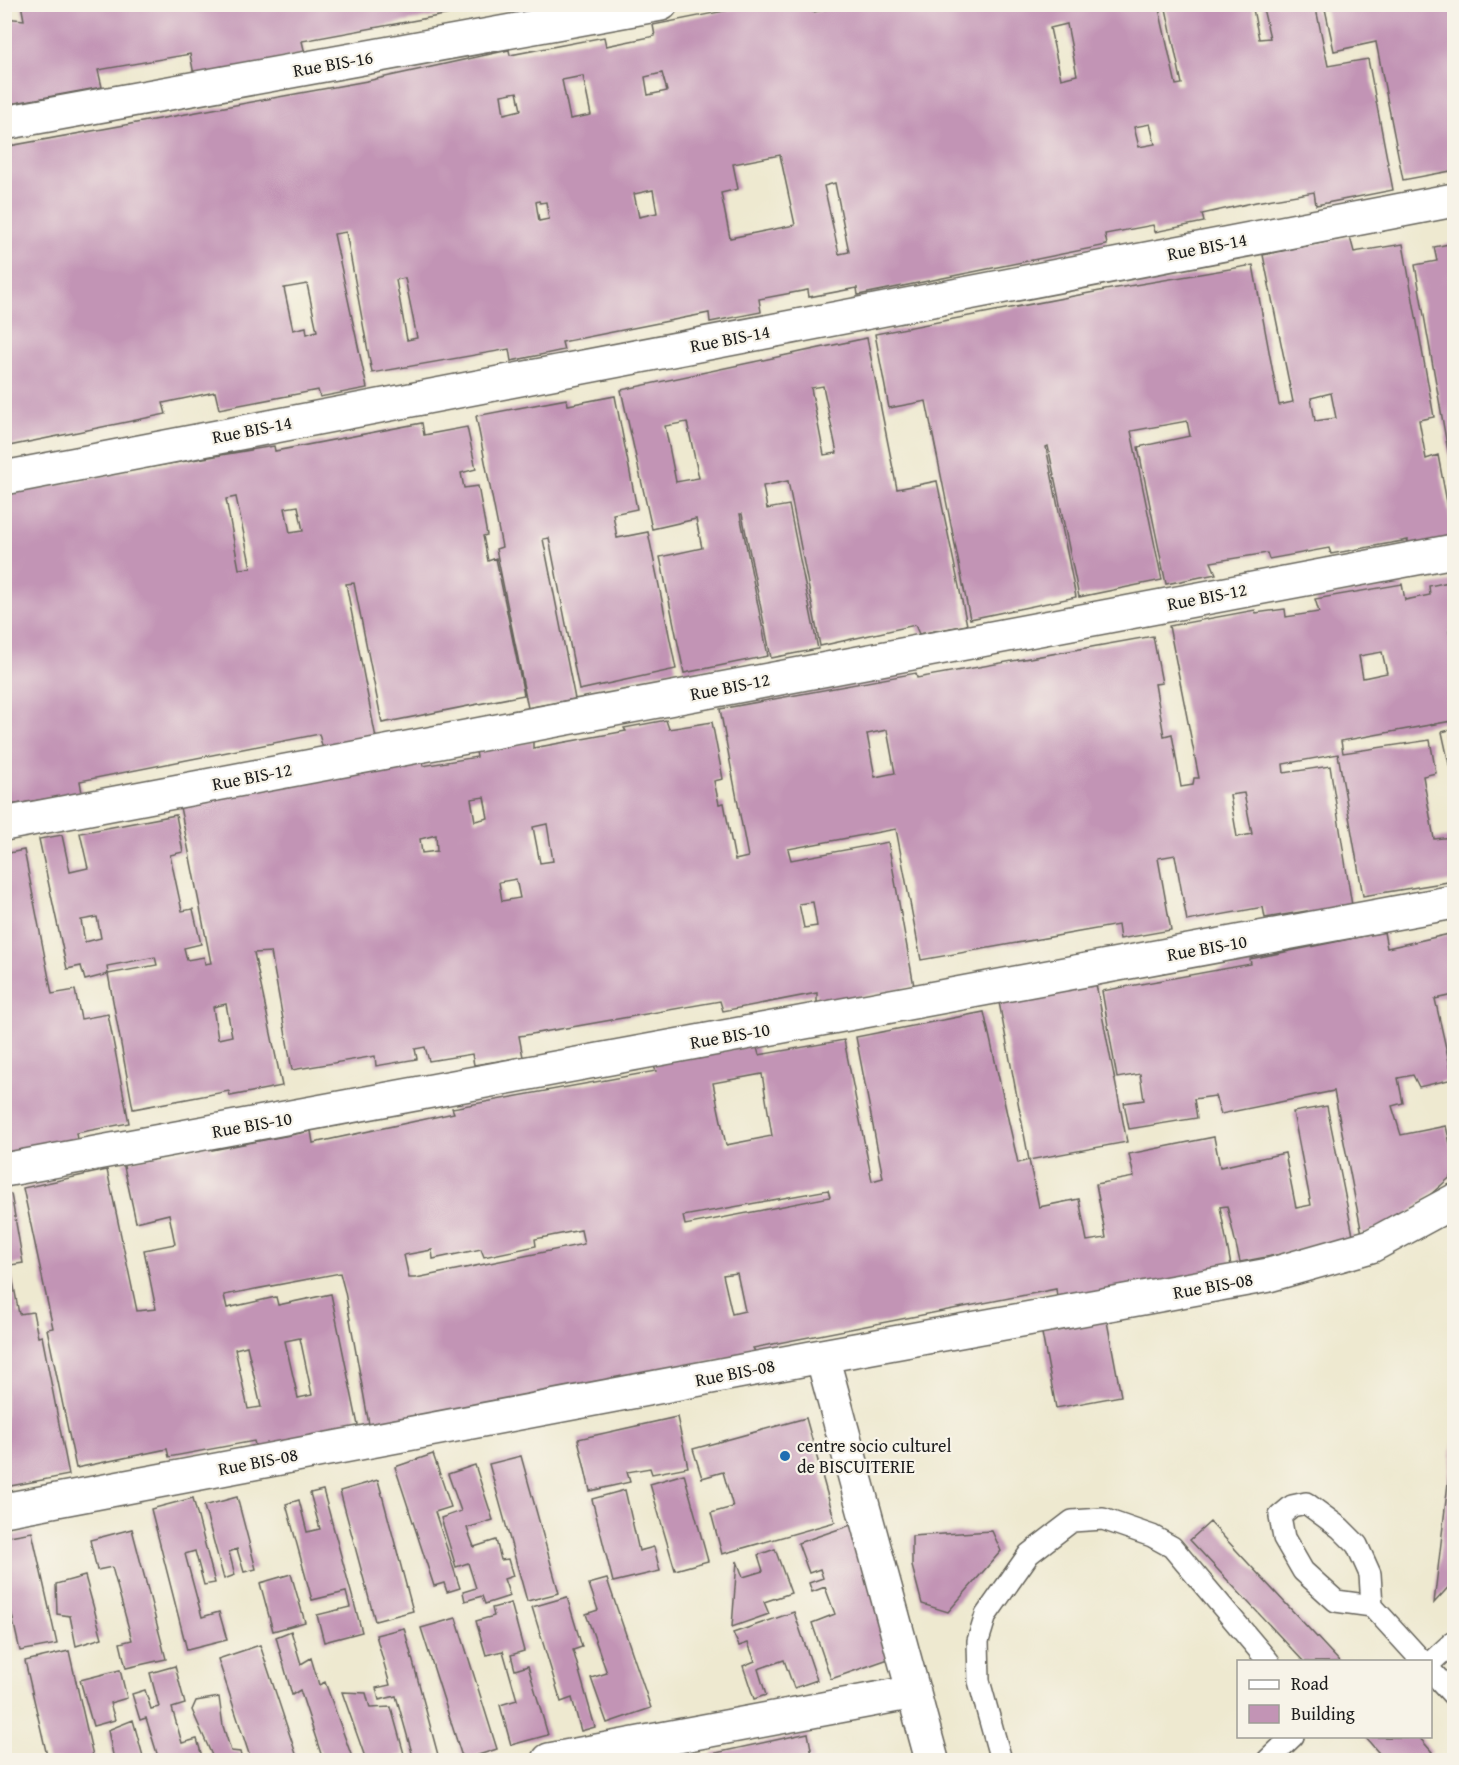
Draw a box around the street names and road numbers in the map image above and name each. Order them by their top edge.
street label: Rue BIS-16 [291,43,375,84]
street label: Rue BIS-14 [1165,226,1249,267]
street label: Rue BIS-14 [688,318,772,359]
street label: Rue BIS-14 [210,409,294,450]
street label: Rue BIS-12 [1165,576,1249,617]
street label: Rue BIS-12 [688,666,772,707]
street label: Rue BIS-12 [210,756,294,797]
street label: Rue BIS-10 [1165,927,1249,968]
street label: Rue BIS-10 [688,1015,772,1056]
street label: Rue BIS-10 [210,1104,294,1145]
street label: Rue BIS-08 [1171,1265,1255,1306]
street label: Rue BIS-08 [693,1352,777,1393]
street label: Rue BIS-08 [216,1441,300,1482]

